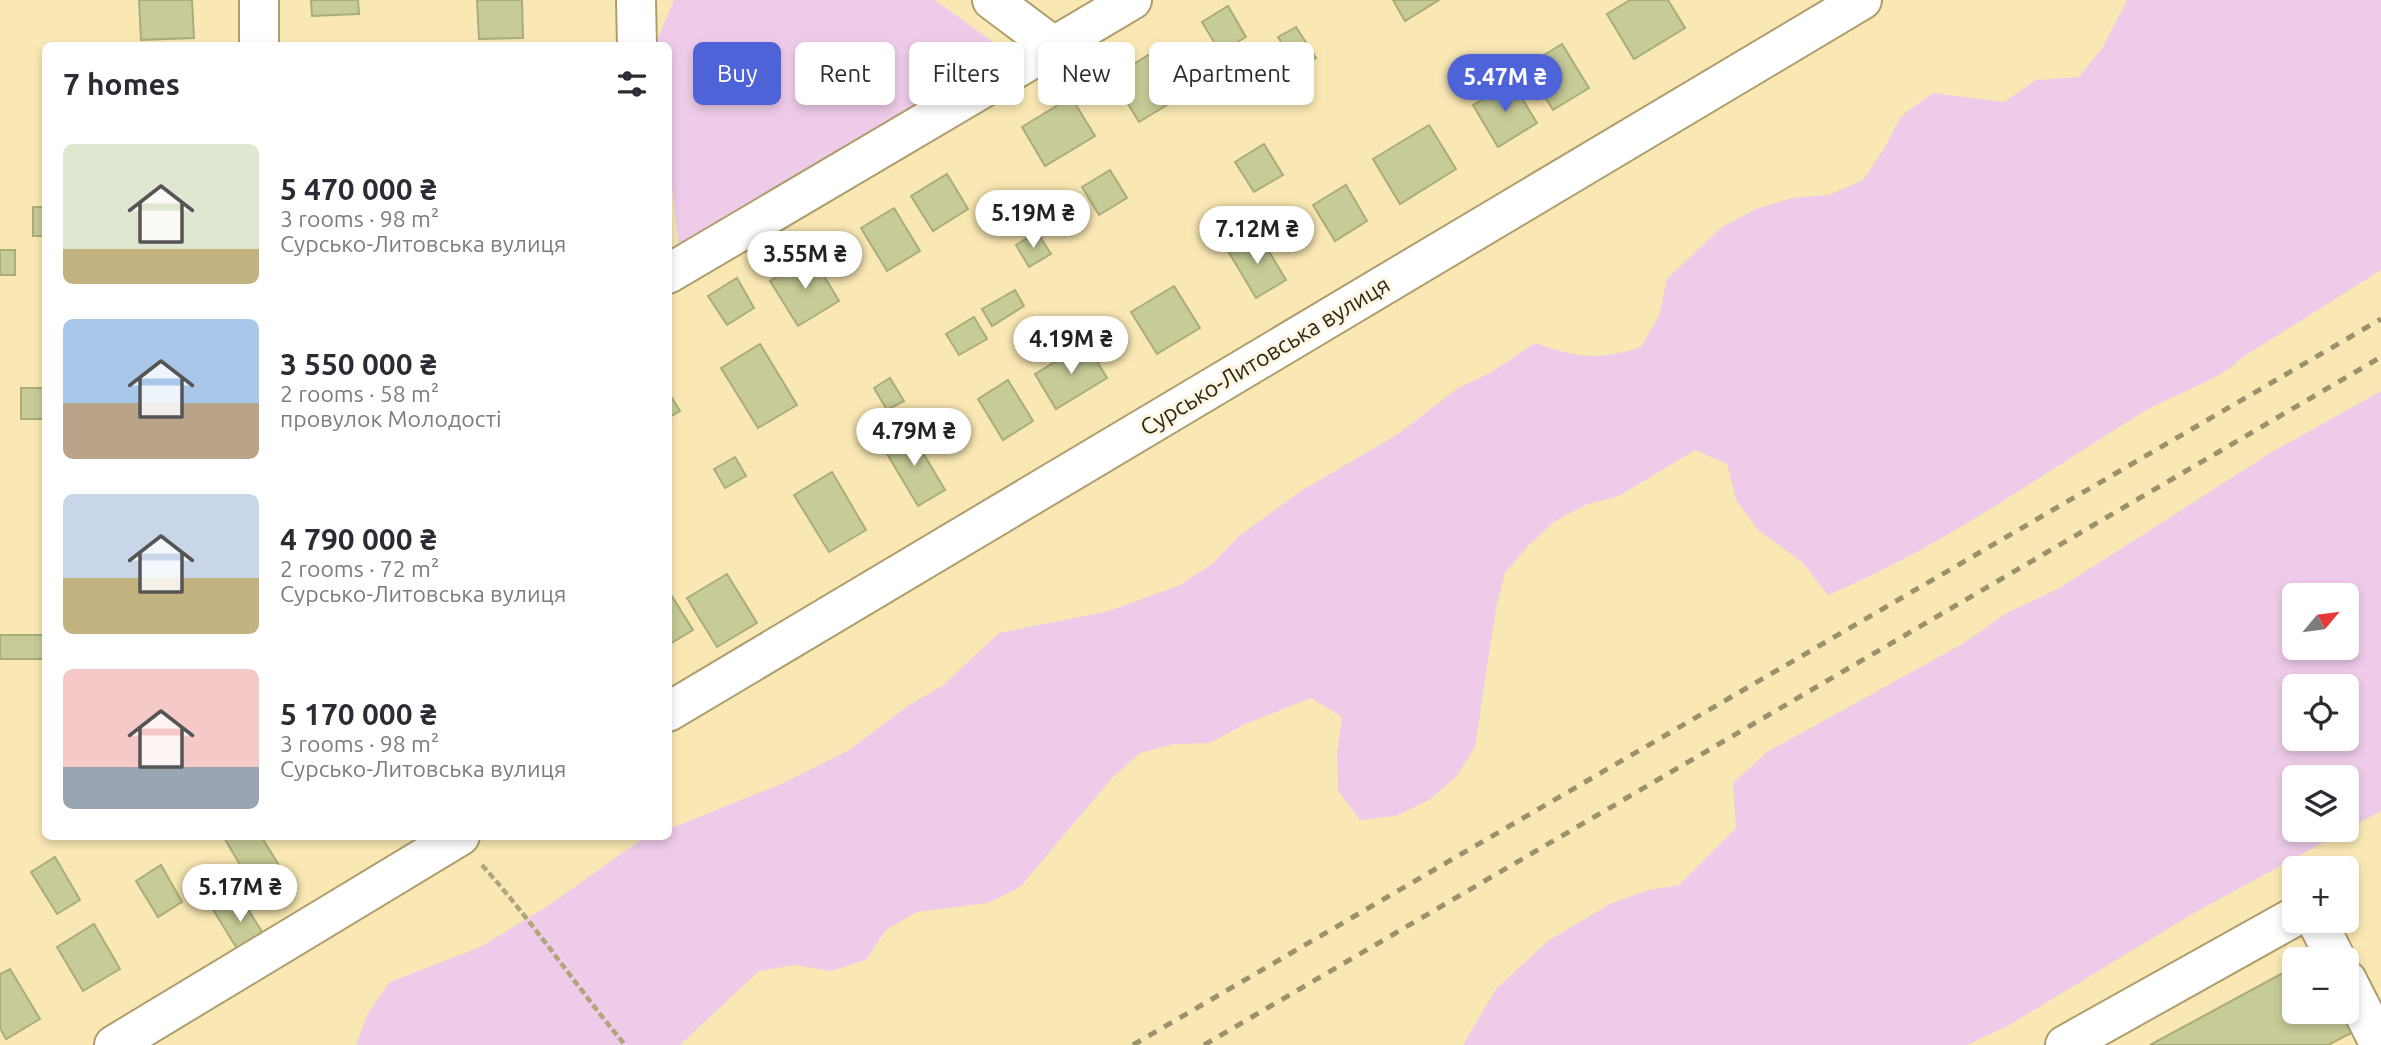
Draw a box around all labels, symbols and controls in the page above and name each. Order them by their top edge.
chip: Buy [693,42,781,105]
chip: Rent [795,42,895,105]
chip: Filters [909,42,1024,105]
chip: New [1038,42,1135,105]
chip: Apartment [1149,42,1314,105]
pin: 5.47M ₴ [1440,54,1570,114]
text: 5.47M ₴ [1463,64,1547,89]
icon: filters [613,65,651,103]
text: 7 homes [63,67,180,101]
icon: home [119,172,203,256]
text: 5 470 000 ₴ [280,172,437,206]
pin: 5.19M ₴ [968,190,1098,250]
text: 5.19M ₴ [991,200,1075,225]
text: 3 rooms · 98 m² [280,206,439,231]
pin: 7.12M ₴ [1192,206,1322,266]
text: 7.12M ₴ [1215,216,1299,241]
text: Сурсько-Литовська вулиця [280,231,566,256]
pin: 3.55M ₴ [740,232,870,291]
text: 3.55M ₴ [763,241,847,266]
street label: Сурсько-Литовська вулиця [1136,271,1394,440]
pin: 4.19M ₴ [1006,316,1136,376]
text: 4.19M ₴ [1029,326,1113,351]
icon: home [119,347,203,431]
text: 3 550 000 ₴ [280,347,437,381]
text: 2 rooms · 58 m² [280,381,439,406]
text: провулок Молодості [280,406,502,431]
pin: 4.79M ₴ [849,408,979,468]
text: 4.79M ₴ [872,418,956,443]
icon: home [119,522,203,606]
text: 4 790 000 ₴ [280,522,437,556]
text: 2 rooms · 72 m² [280,556,439,581]
text: Сурсько-Литовська вулиця [280,581,566,606]
north arrow [2282,583,2359,660]
map controls [2282,583,2359,1024]
button: locate [2282,674,2359,751]
icon: home [119,697,203,781]
text: 5 170 000 ₴ [280,697,437,731]
text: 3 rooms · 98 m² [280,731,439,756]
text: Сурсько-Литовська вулиця [280,756,566,781]
button: layers [2282,765,2359,842]
button: + [2282,856,2359,933]
pin: 5.17M ₴ [175,864,305,924]
text: 5.17M ₴ [198,874,282,899]
button: − [2282,947,2359,1024]

